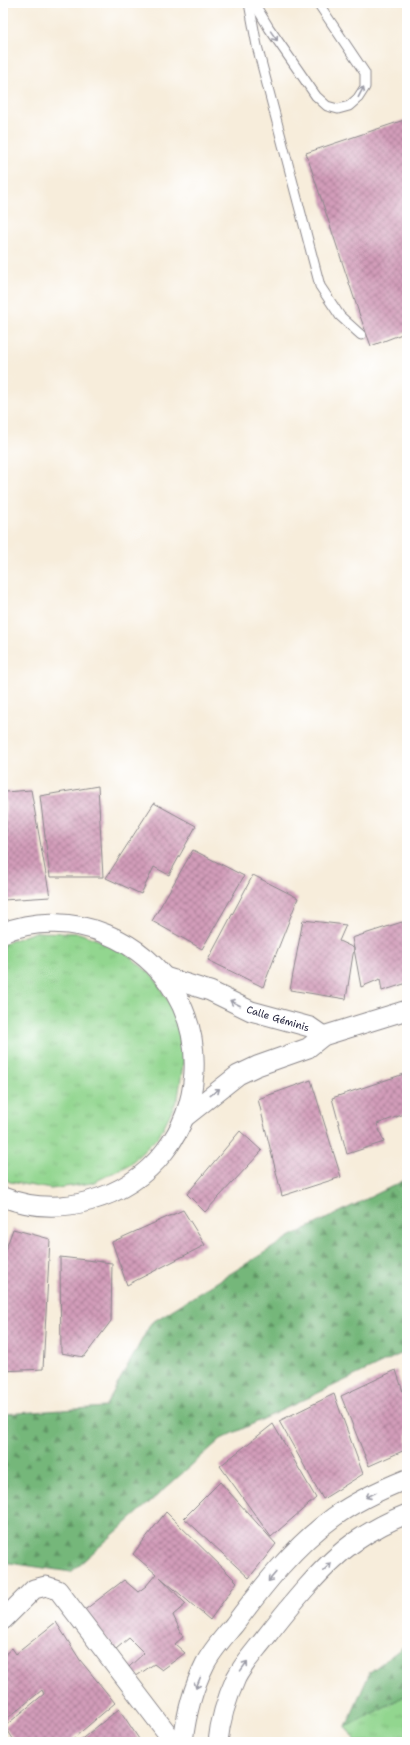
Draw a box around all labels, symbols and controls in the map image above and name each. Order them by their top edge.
one-way arrow [270,30,278,41]
one-way arrow [358,86,366,98]
one-way arrow [229,999,241,1006]
street label: Calle Géminis [245,1003,311,1034]
one-way arrow [209,1088,220,1096]
one-way arrow [366,1492,378,1499]
one-way arrow [322,1562,332,1572]
one-way arrow [268,1572,277,1582]
one-way arrow [240,1661,248,1672]
one-way arrow [193,1677,201,1689]

